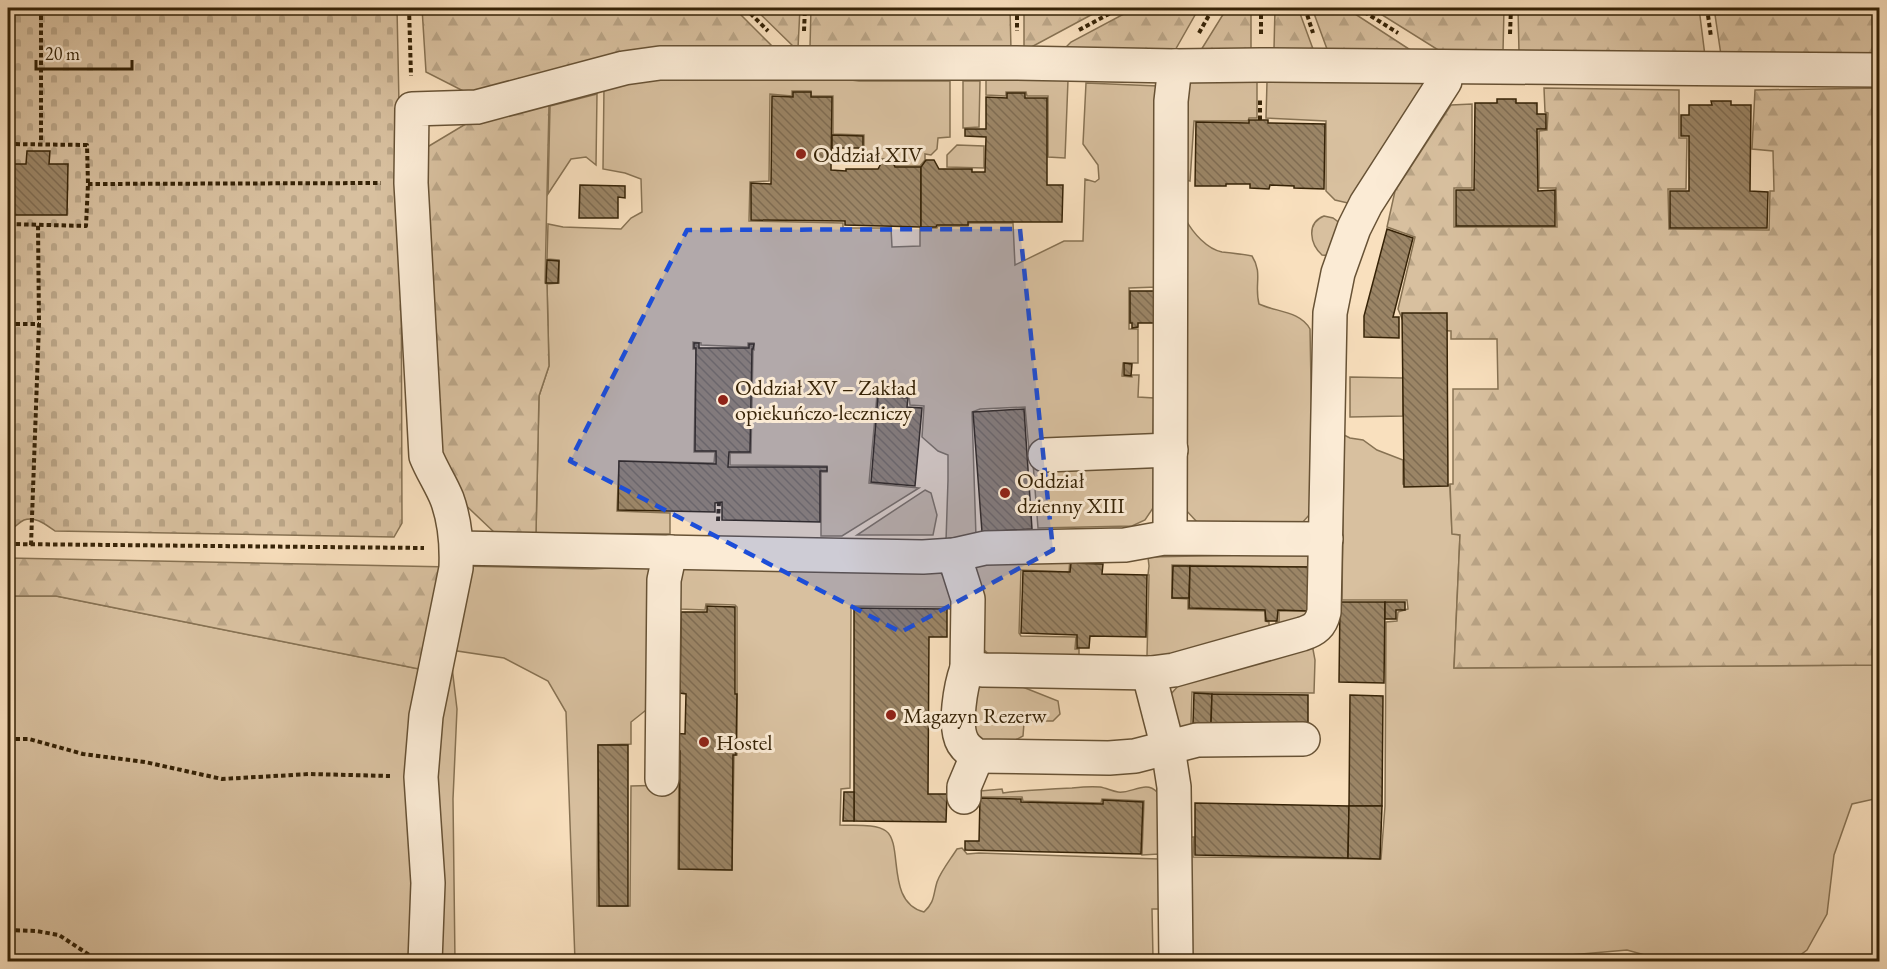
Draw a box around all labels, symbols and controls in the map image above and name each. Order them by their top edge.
scale bar [36,33,132,71]
text: 20 m [45,42,80,65]
place label: Oddział XIV [813,140,923,169]
marker: Oddział XIV [794,147,808,161]
place label: Oddział XV – Zakład opiekuńczo-leczniczy [735,373,918,427]
marker: Oddział XV – Zakład opiekuńczo-leczniczy [716,393,730,407]
place label: Oddział dzienny XIII [1017,466,1125,520]
marker: Oddział dzienny XIII [998,486,1012,500]
place label: Magazyn Rezerw [903,701,1048,730]
marker: Magazyn Rezerw [884,708,898,722]
place label: Hostel [716,728,773,757]
marker: Hostel [697,735,711,749]

